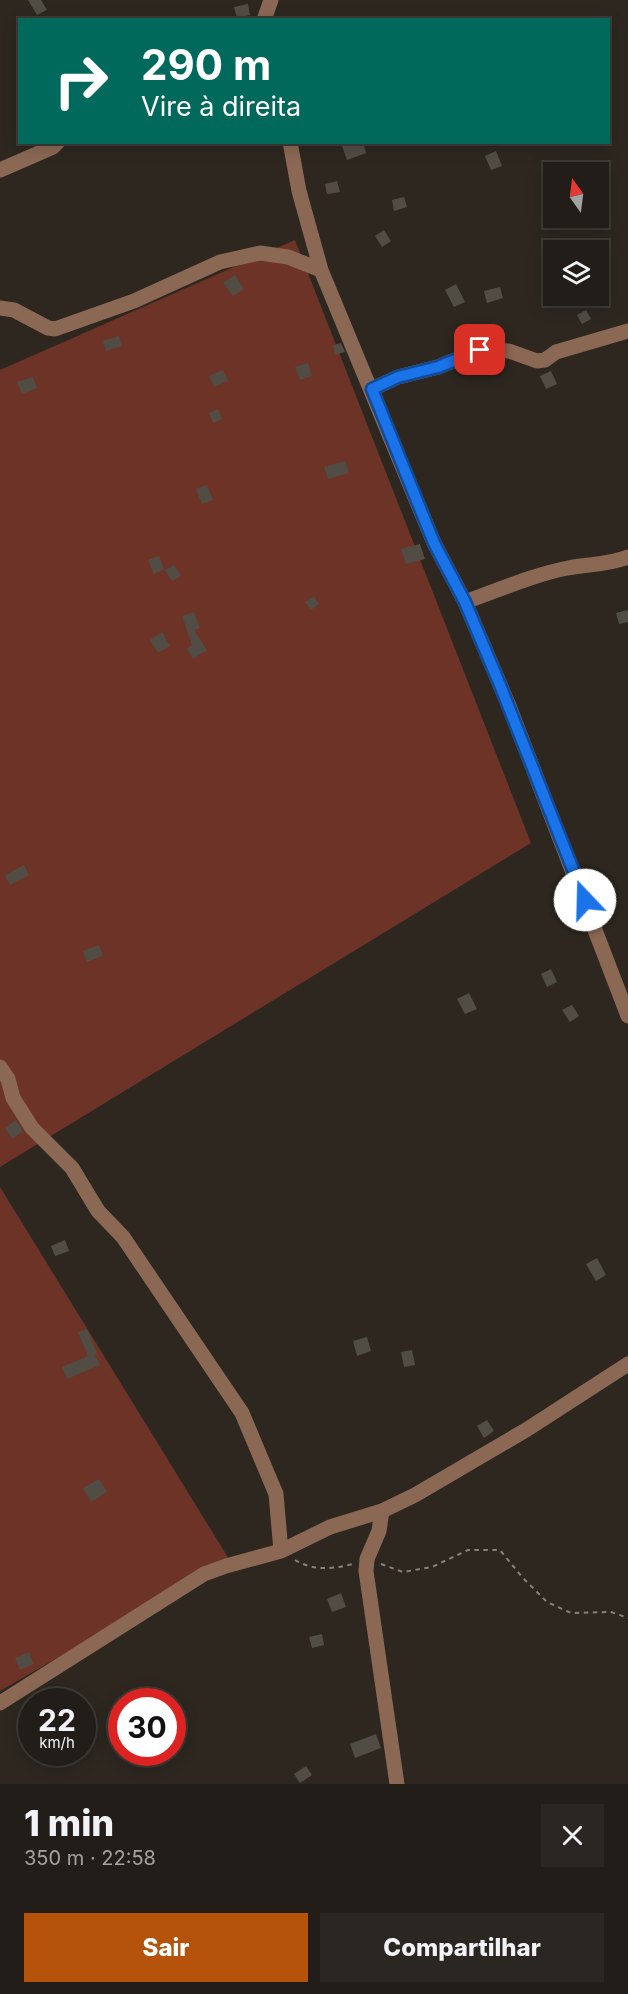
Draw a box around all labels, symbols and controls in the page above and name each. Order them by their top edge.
text: 290 m [141,39,271,90]
icon: right [42,42,120,120]
text: Vire à direita [141,90,301,123]
north arrow [543,162,609,228]
map controls [543,162,609,306]
button: layers [543,240,609,306]
pin [454,324,505,375]
icon: arrive [463,333,496,366]
position arrow [553,868,617,932]
speed limit sign: 30 [108,1688,186,1766]
text: 22 [38,1702,76,1738]
text: km/h [39,1733,75,1752]
text: 1 min [24,1801,114,1845]
button: close [541,1804,604,1867]
text: 350 m · 22:58 [24,1846,156,1870]
button: Sair [24,1913,308,1982]
button: Compartilhar [320,1913,604,1982]

